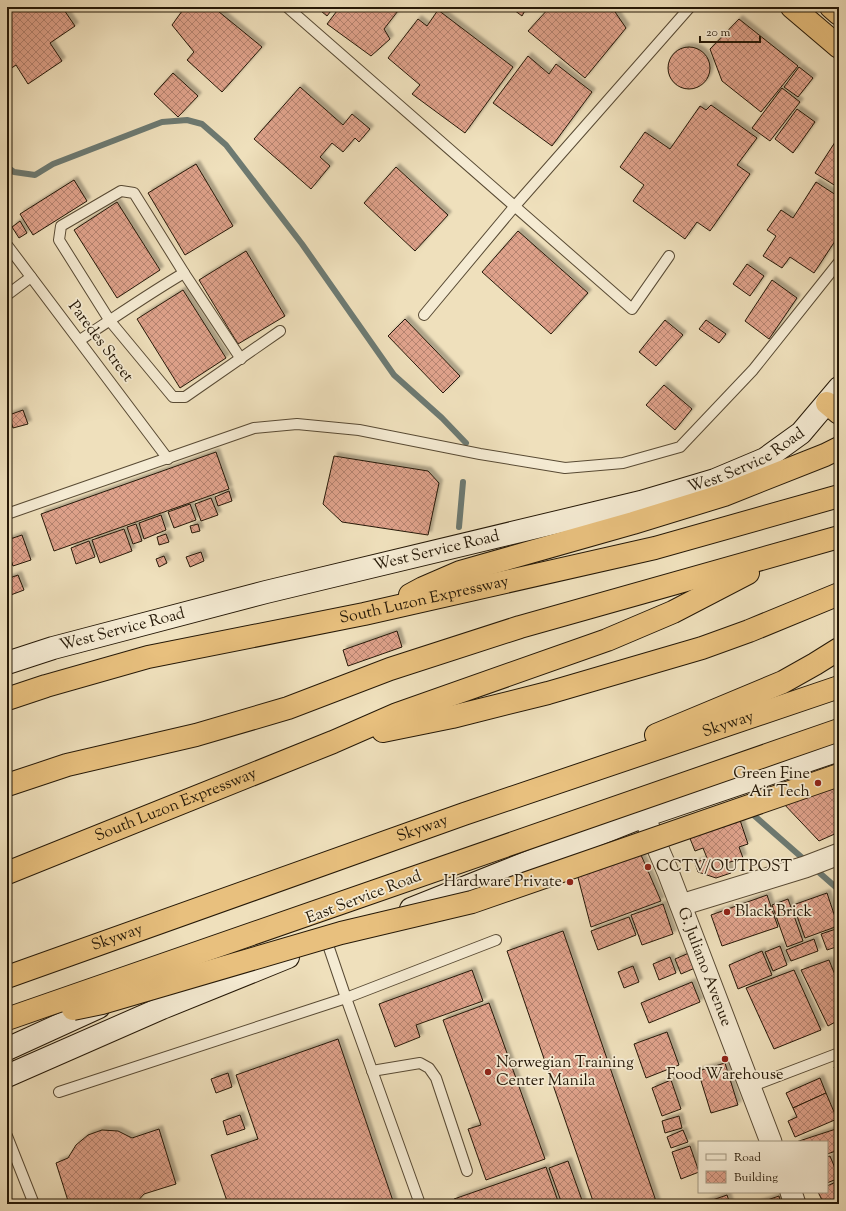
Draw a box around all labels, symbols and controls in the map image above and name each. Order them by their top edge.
scale bar [700,18,760,44]
text: 20 m [706,24,731,42]
street label: Paredes Street [62,296,139,388]
street label: West Service Road [685,422,810,499]
street label: West Service Road [371,525,502,577]
street label: South Luzon Expressway [337,570,511,630]
street label: West Service Road [57,602,188,657]
street label: Skyway [699,705,757,744]
street label: South Luzon Expressway [91,762,260,848]
place label: Green Fine Air Tech [733,763,811,804]
marker: Green Fine Air Tech [813,778,823,788]
street label: Skyway [393,809,451,849]
place label: CCTV/OUTPOST [656,856,792,879]
marker: CCTV/OUTPOST [643,862,653,872]
street label: East Service Road [303,865,425,931]
place label: Hardware Private [444,871,562,894]
marker: Hardware Private [565,877,575,887]
place label: Black Brick [735,901,813,924]
street label: G. Juliano Avenue [671,904,737,1030]
marker: Black Brick [722,907,732,917]
street label: Skyway [88,918,146,957]
place label: Norwegian Training Center Manila [496,1052,634,1093]
marker: Food Warehouse [720,1054,730,1064]
place label: Food Warehouse [667,1064,783,1087]
marker: Norwegian Training Center Manila [483,1067,493,1077]
legend [698,1141,828,1193]
text: Road [734,1149,761,1167]
text: Building [734,1169,778,1187]

